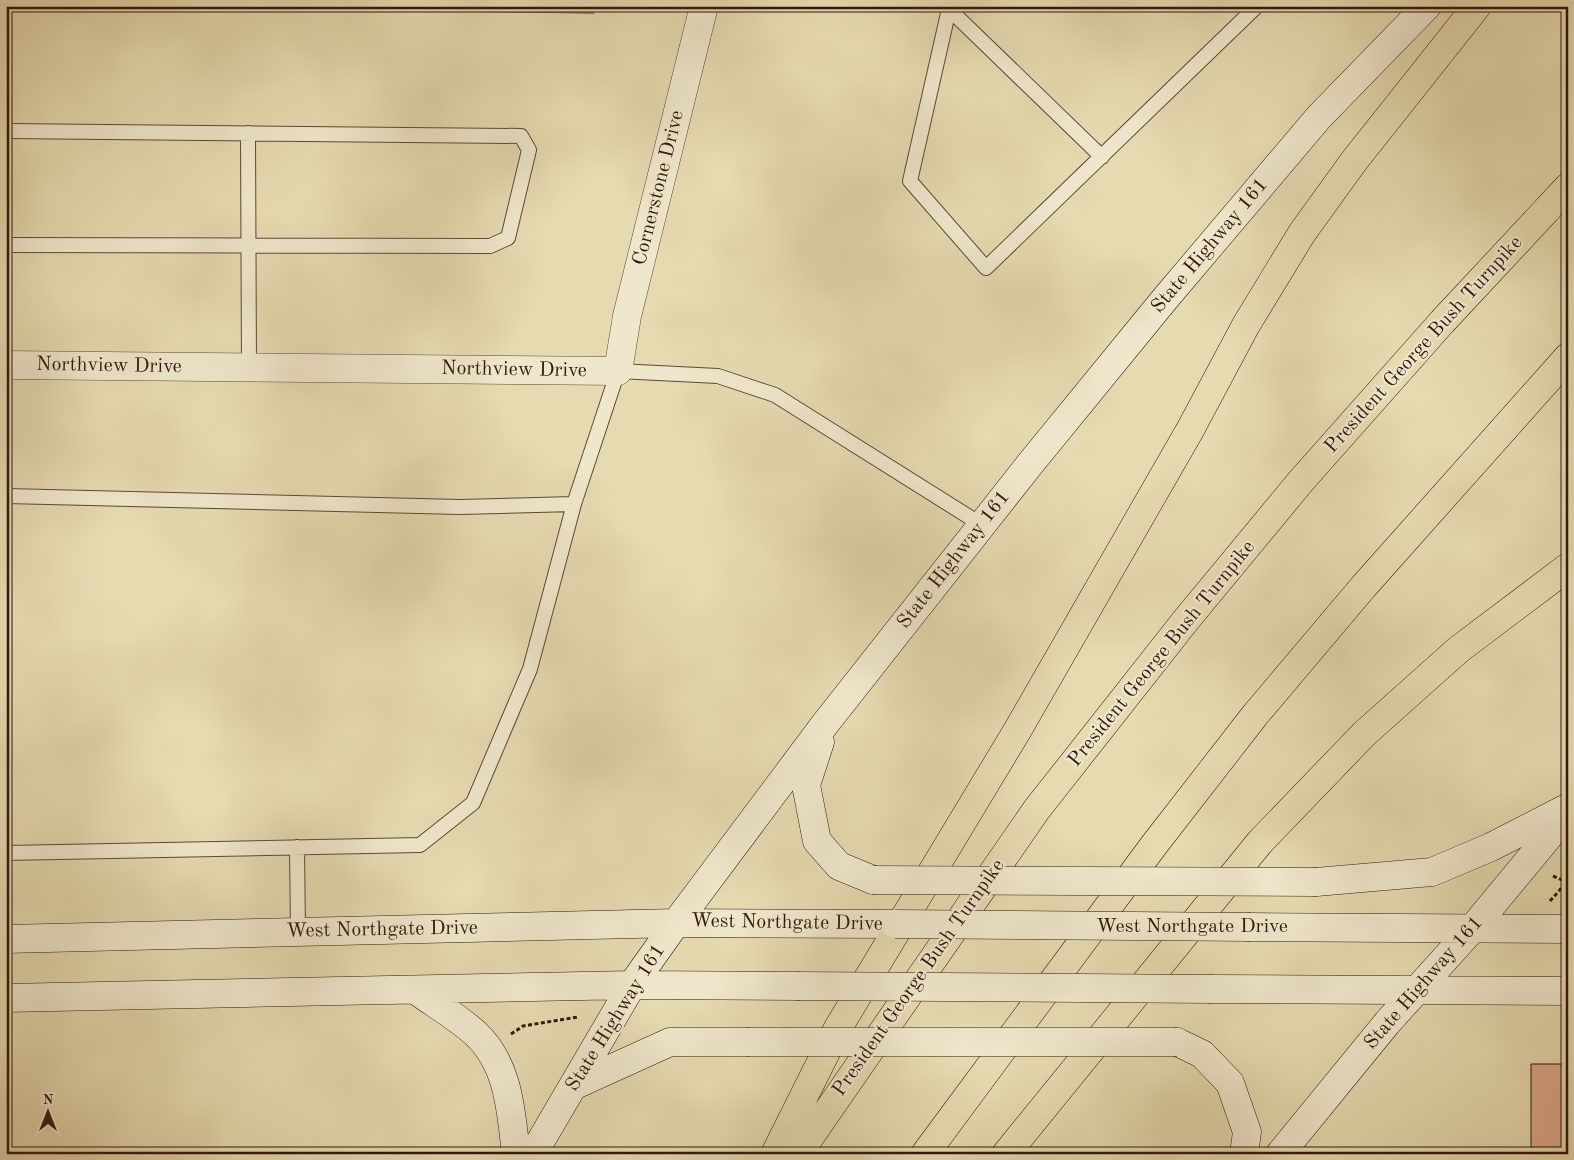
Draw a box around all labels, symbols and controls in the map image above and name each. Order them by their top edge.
street label: Cornerstone Drive [630,108,688,268]
street label: State Highway 161 [1148,175,1272,317]
street label: President George Bush Turnpike [1321,233,1527,457]
street label: Northview Drive [36,355,182,377]
street label: Northview Drive [441,359,587,381]
street label: State Highway 161 [894,487,1014,633]
street label: President George Bush Turnpike [1065,537,1259,771]
street label: President George Bush Turnpike [829,856,1009,1100]
street label: West Northgate Drive [691,911,883,935]
street label: State Highway 161 [1361,913,1487,1053]
street label: West Northgate Drive [1096,917,1288,937]
street label: West Northgate Drive [286,918,478,942]
street label: State Highway 161 [563,941,669,1095]
north arrow [22,1088,72,1138]
text: N [43,1093,54,1107]

